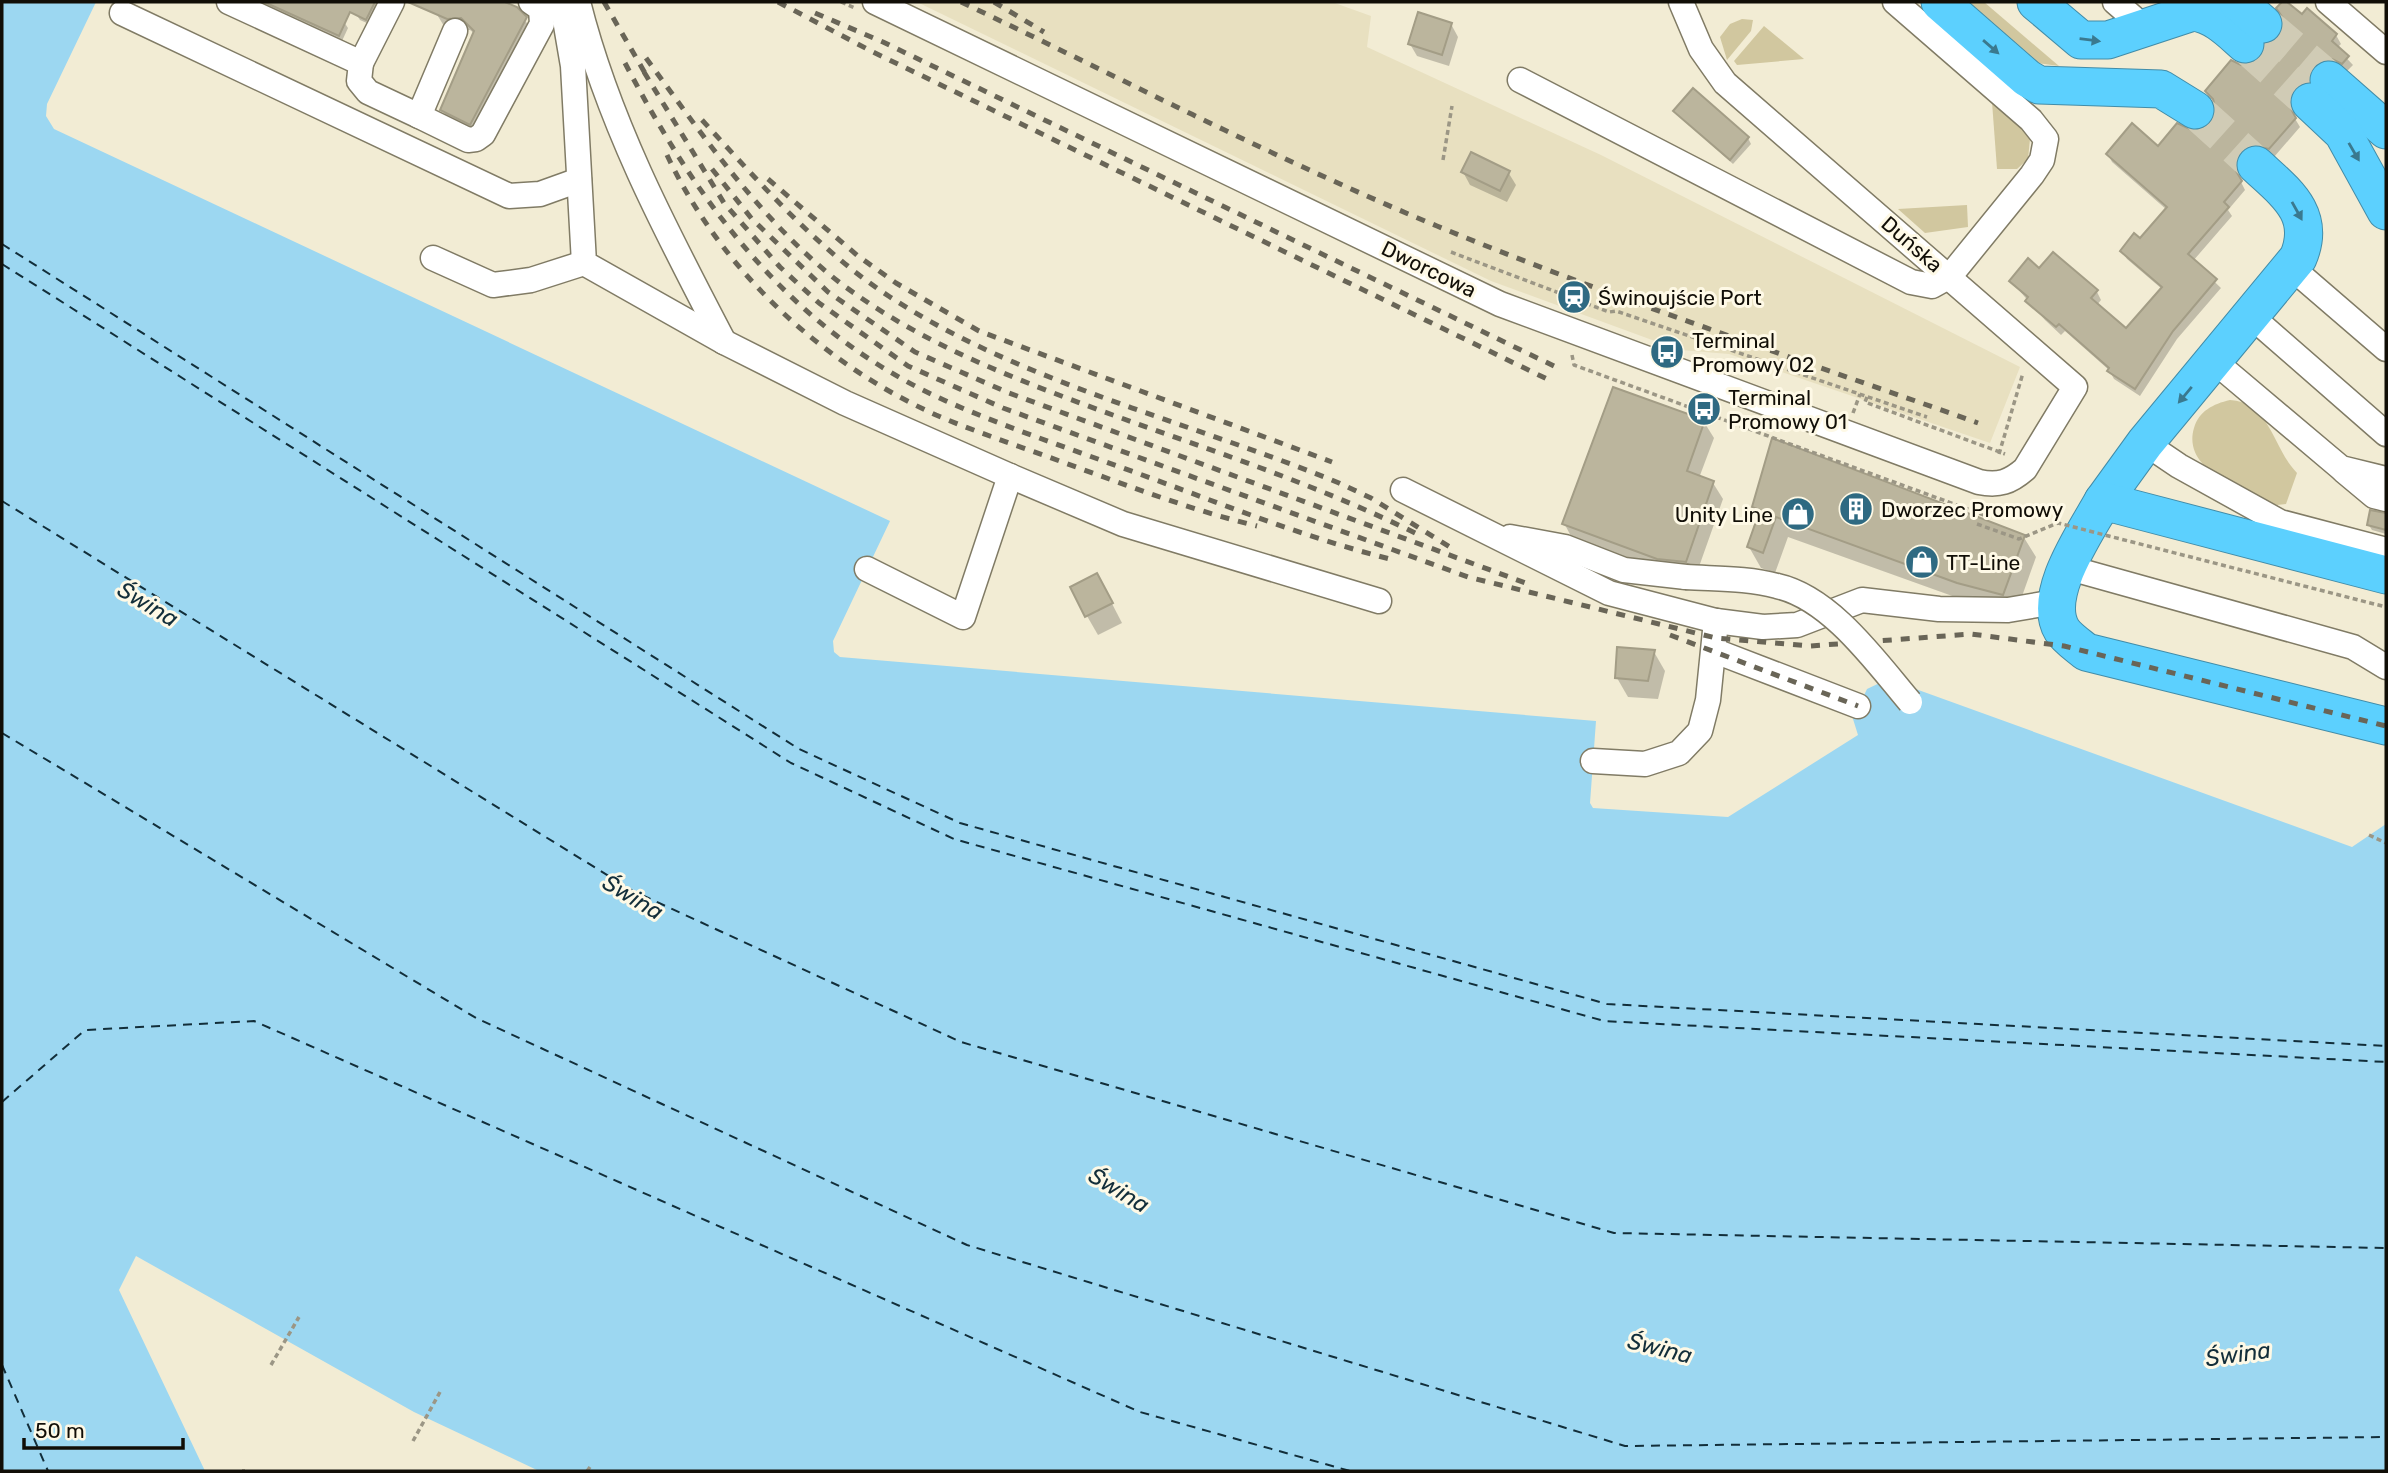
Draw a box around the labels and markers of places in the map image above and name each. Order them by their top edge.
station icon: Świnoujście Port [1555,278,1593,316]
place label: Świnoujście Port [1598,285,1762,310]
place label: Terminal Promowy 02 [1692,328,1814,377]
bus stop icon: Terminal Promowy 02 [1648,333,1686,371]
place label: Terminal Promowy 01 [1728,385,1847,434]
bus stop icon: Terminal Promowy 01 [1685,390,1723,428]
building icon: Dworzec Promowy [1837,490,1875,528]
shop icon: Unity Line [1779,495,1817,533]
place label: Dworzec Promowy [1881,497,2064,522]
place label: Unity Line [1675,502,1773,527]
shop icon: TT-Line [1903,543,1941,581]
place label: TT-Line [1946,550,2020,575]

